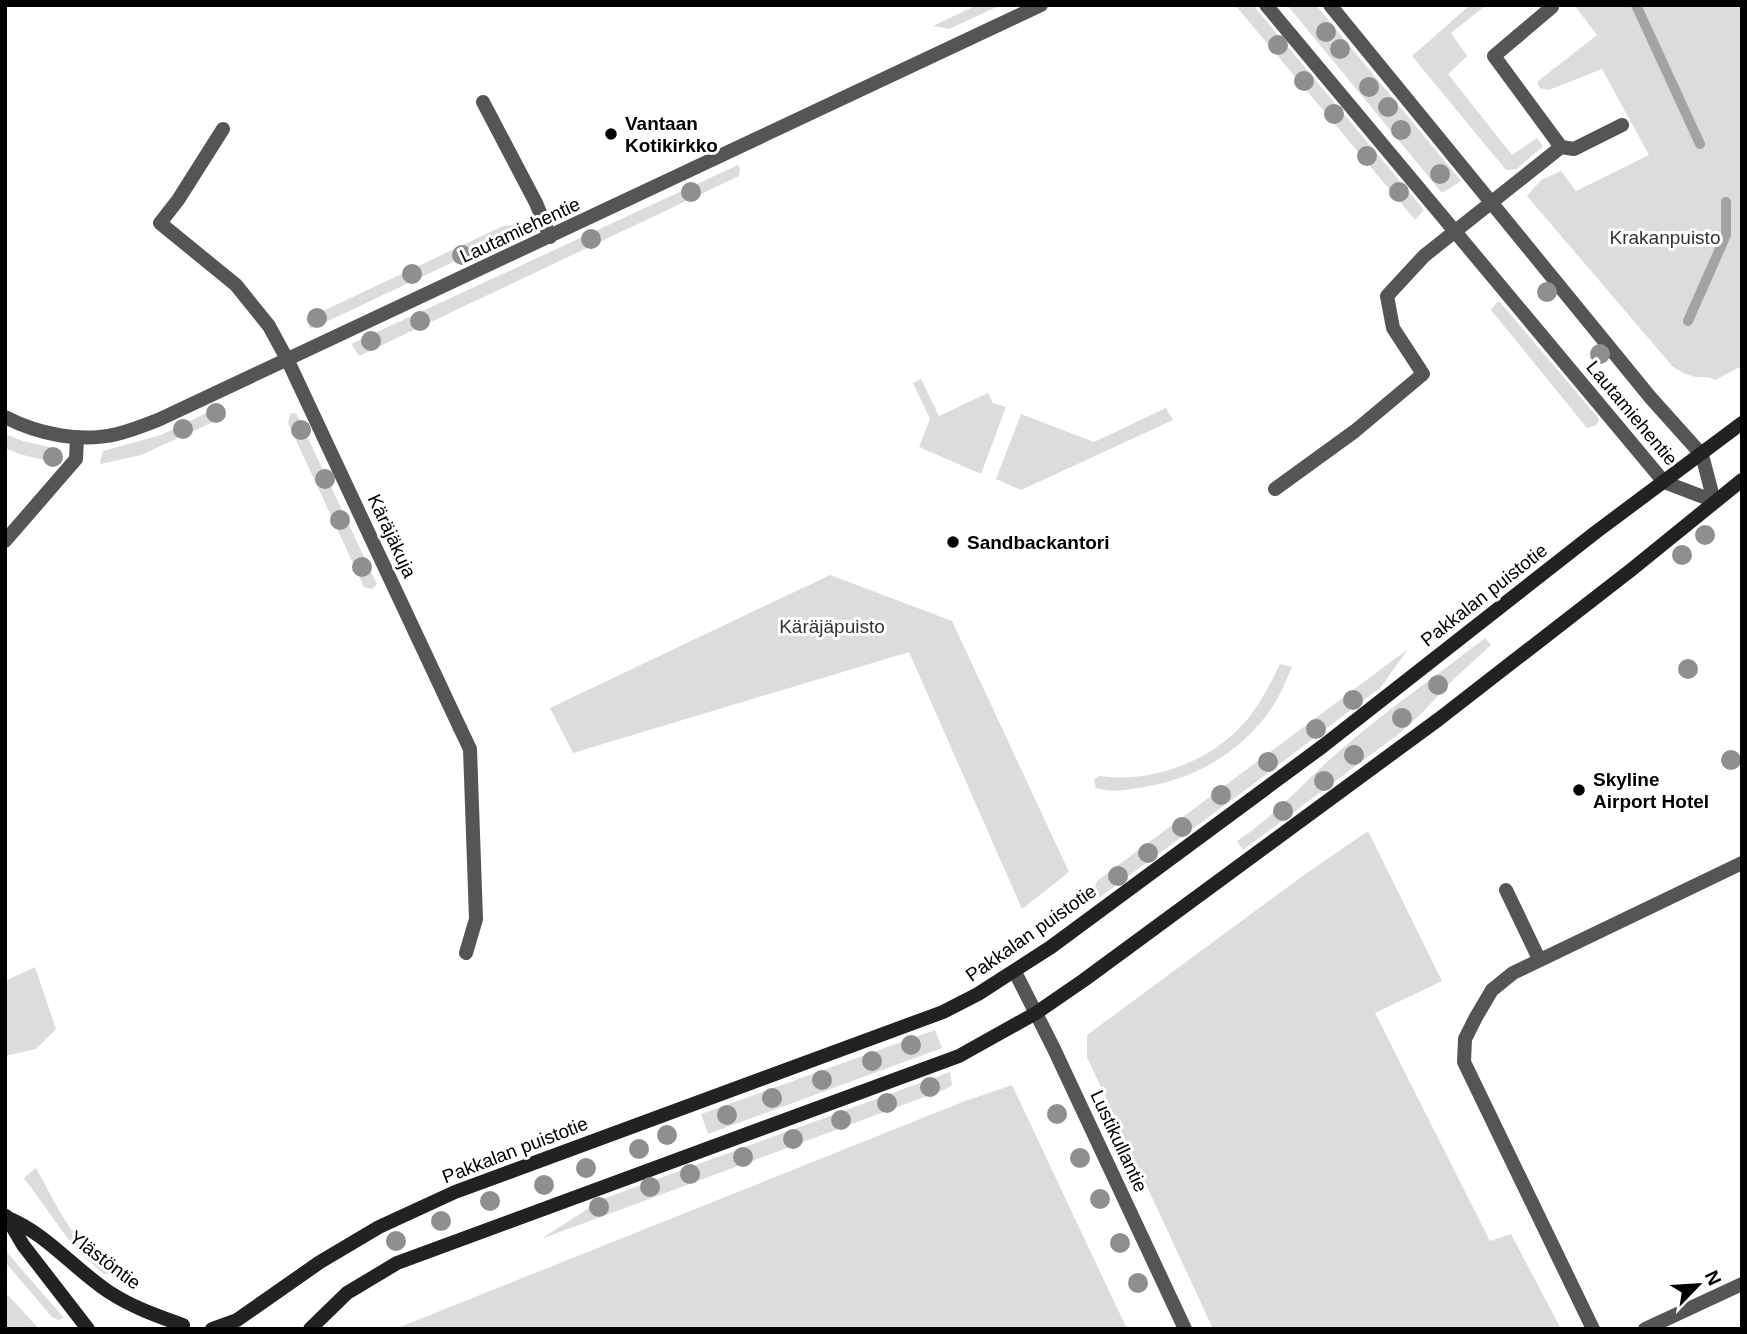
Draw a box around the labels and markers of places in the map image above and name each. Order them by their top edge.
place label: Vantaan Kotikirkko [625,113,718,156]
marker: Vantaan Kotikirkko [603,126,619,142]
place label: Sandbackantori [967,532,1110,553]
marker: Sandbackantori [945,534,961,550]
place label: Skyline Airport Hotel [1593,769,1709,812]
marker: Skyline Airport Hotel [1571,782,1587,798]

